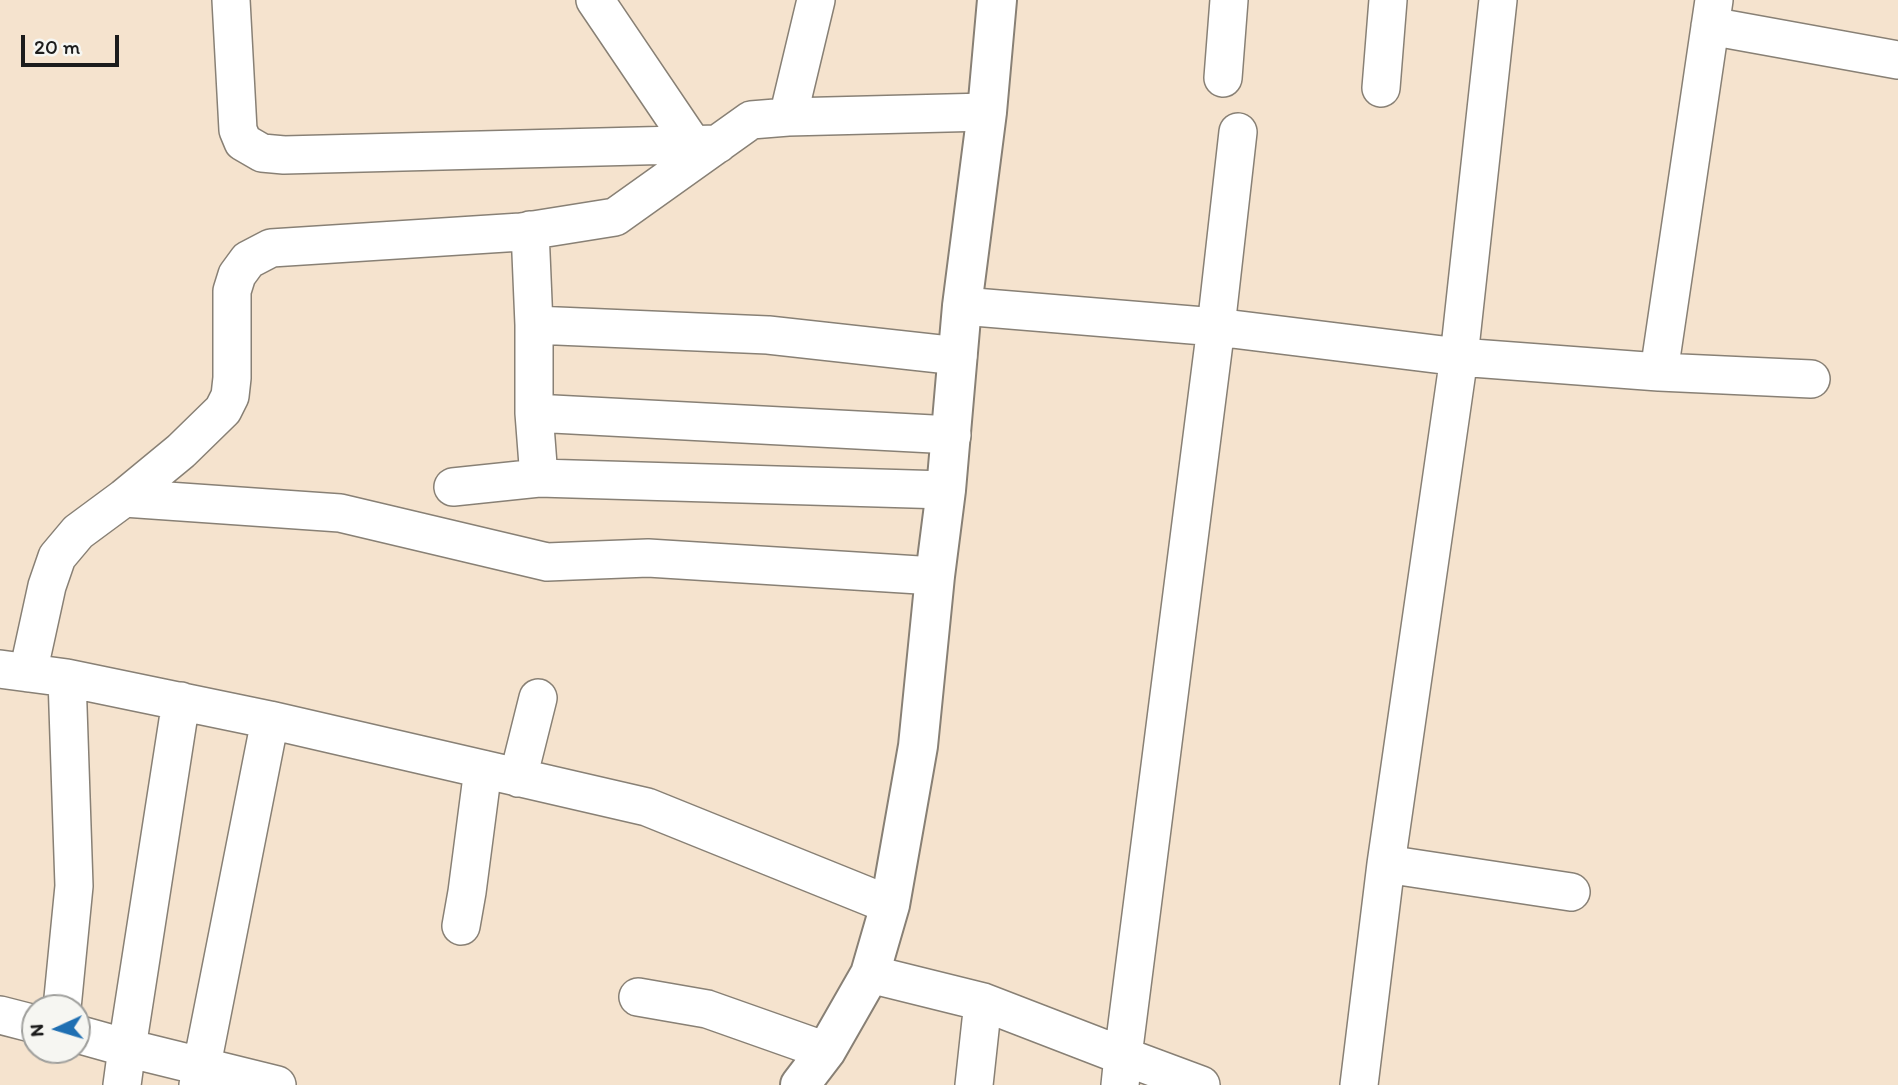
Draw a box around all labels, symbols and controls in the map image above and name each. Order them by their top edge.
scale bar [24,21,122,65]
text: 20 m [34,34,80,59]
north arrow [21,994,91,1064]
text: N [25,1023,48,1038]

